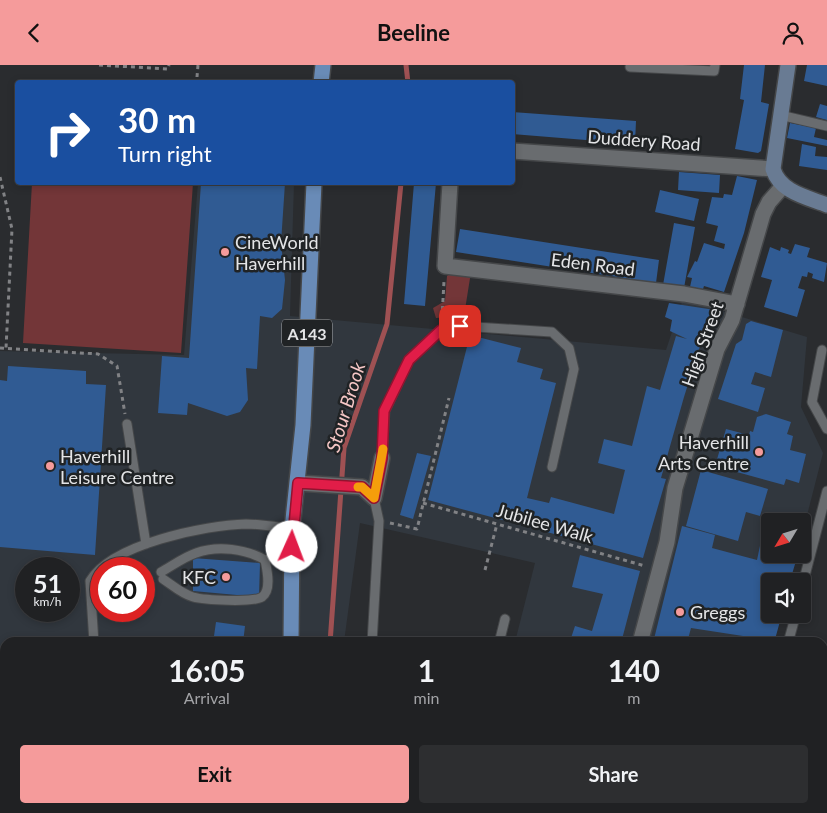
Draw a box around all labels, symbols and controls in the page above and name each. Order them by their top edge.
icon: back [20,19,48,47]
text: Beeline [377,19,450,46]
icon: person [779,19,807,47]
text: 30 m [118,98,196,140]
icon: right [35,100,100,165]
street label: Duddery Road [587,125,701,155]
text: Turn right [118,140,212,167]
place label: CineWorld Haverhill [235,231,319,274]
marker: CineWorld Haverhill [219,246,231,258]
street label: Eden Road [550,248,636,280]
street label: High Street [676,298,728,390]
pin [439,305,481,347]
icon: arrive [446,312,474,340]
road number: A143 [282,319,332,347]
water label: Stour Brook [320,359,370,455]
place label: Haverhill Arts Centre [658,431,749,474]
place label: Haverhill Leisure Centre [60,445,174,488]
marker: Haverhill Arts Centre [753,446,765,458]
marker: Haverhill Leisure Centre [44,460,56,472]
street label: Jubilee Walk [494,499,597,548]
north arrow [761,513,811,563]
map controls [761,513,811,623]
position arrow [265,520,317,572]
speed limit sign: 60 [90,557,155,622]
place label: KFC [182,566,216,588]
text: 51 [33,568,62,598]
marker: KFC [220,571,232,583]
button: sound [761,573,811,623]
text: km/h [33,594,62,609]
place label: Greggs [690,601,745,623]
marker: Greggs [674,606,686,618]
text: 16:05 [168,652,245,688]
text: 1 [418,652,435,688]
text: 140 [608,652,660,688]
text: Arrival [184,688,230,707]
text: min [414,688,440,707]
text: m [627,688,640,707]
button: Exit [20,745,409,803]
button: Share [419,745,808,803]

